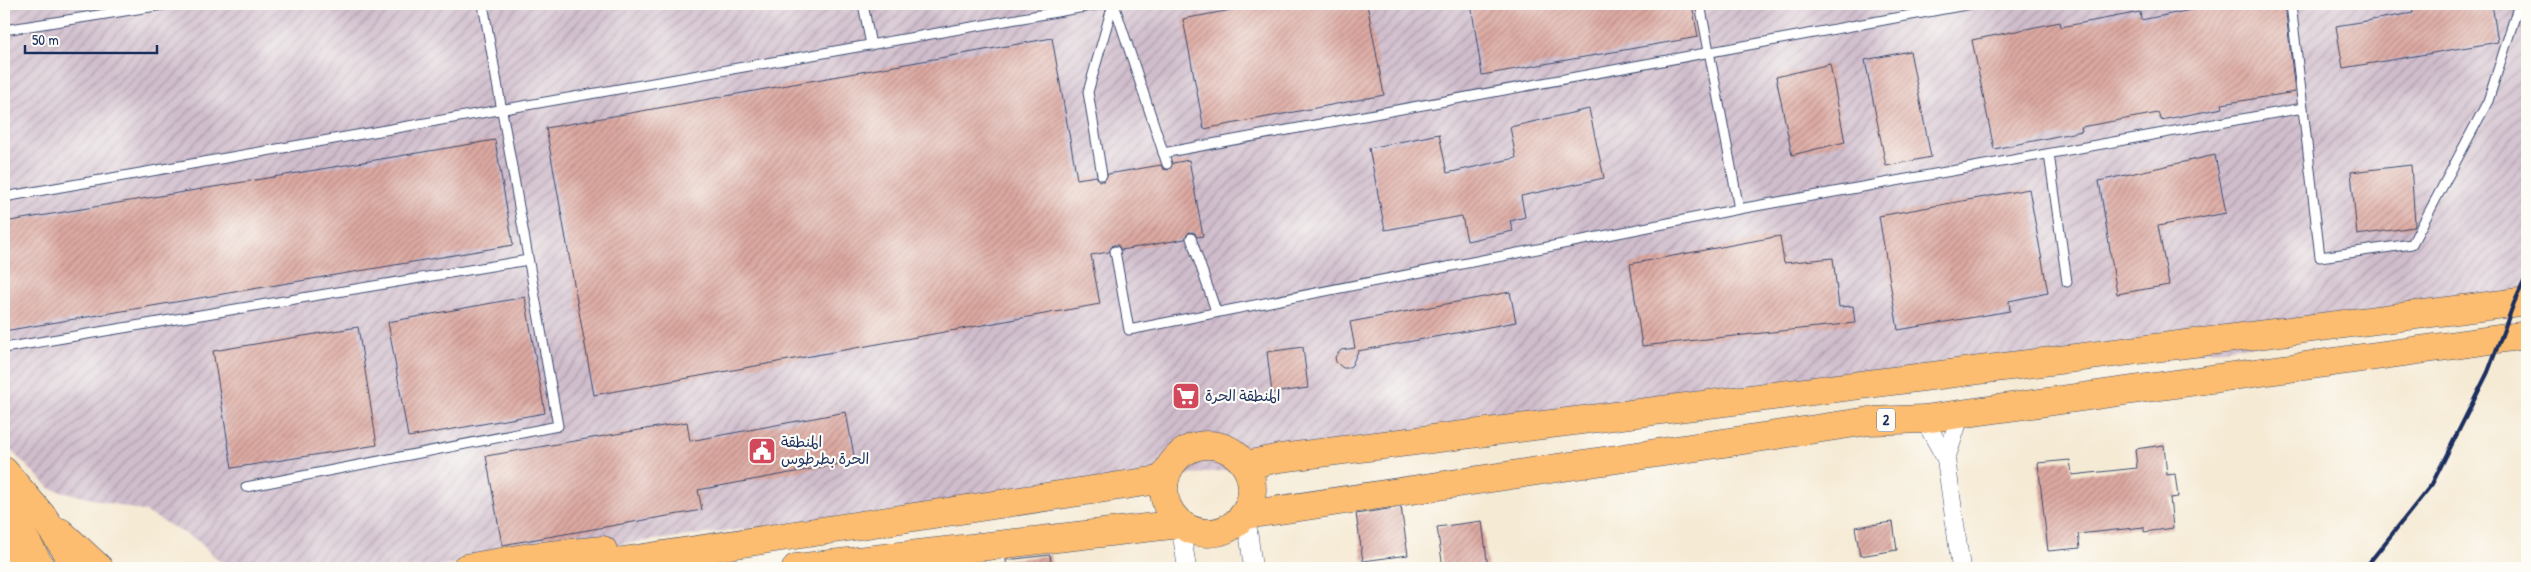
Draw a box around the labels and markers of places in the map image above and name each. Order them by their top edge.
supermarket icon: المنطقة الحرة [1171,381,1201,411]
place label: المنطقة الحرة [1205,385,1280,406]
place label: المنطقة الحرة بطرطوس [781,431,869,469]
public building icon: المنطقة الحرة بطرطوس [747,436,777,466]

